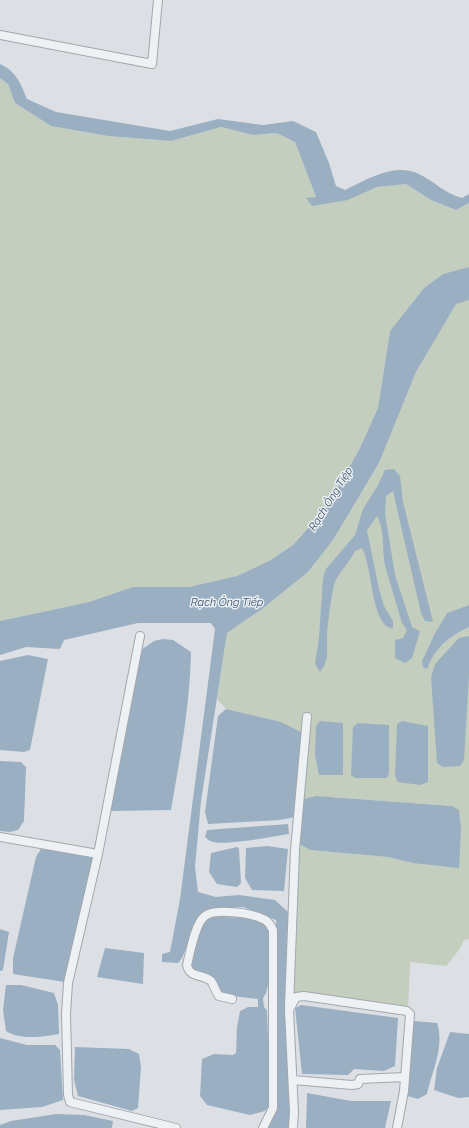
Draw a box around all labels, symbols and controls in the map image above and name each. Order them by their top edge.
water label: Rạch Ông Tiệp [306,465,356,533]
water label: Rạch Ông Tiếp [191,596,263,610]

